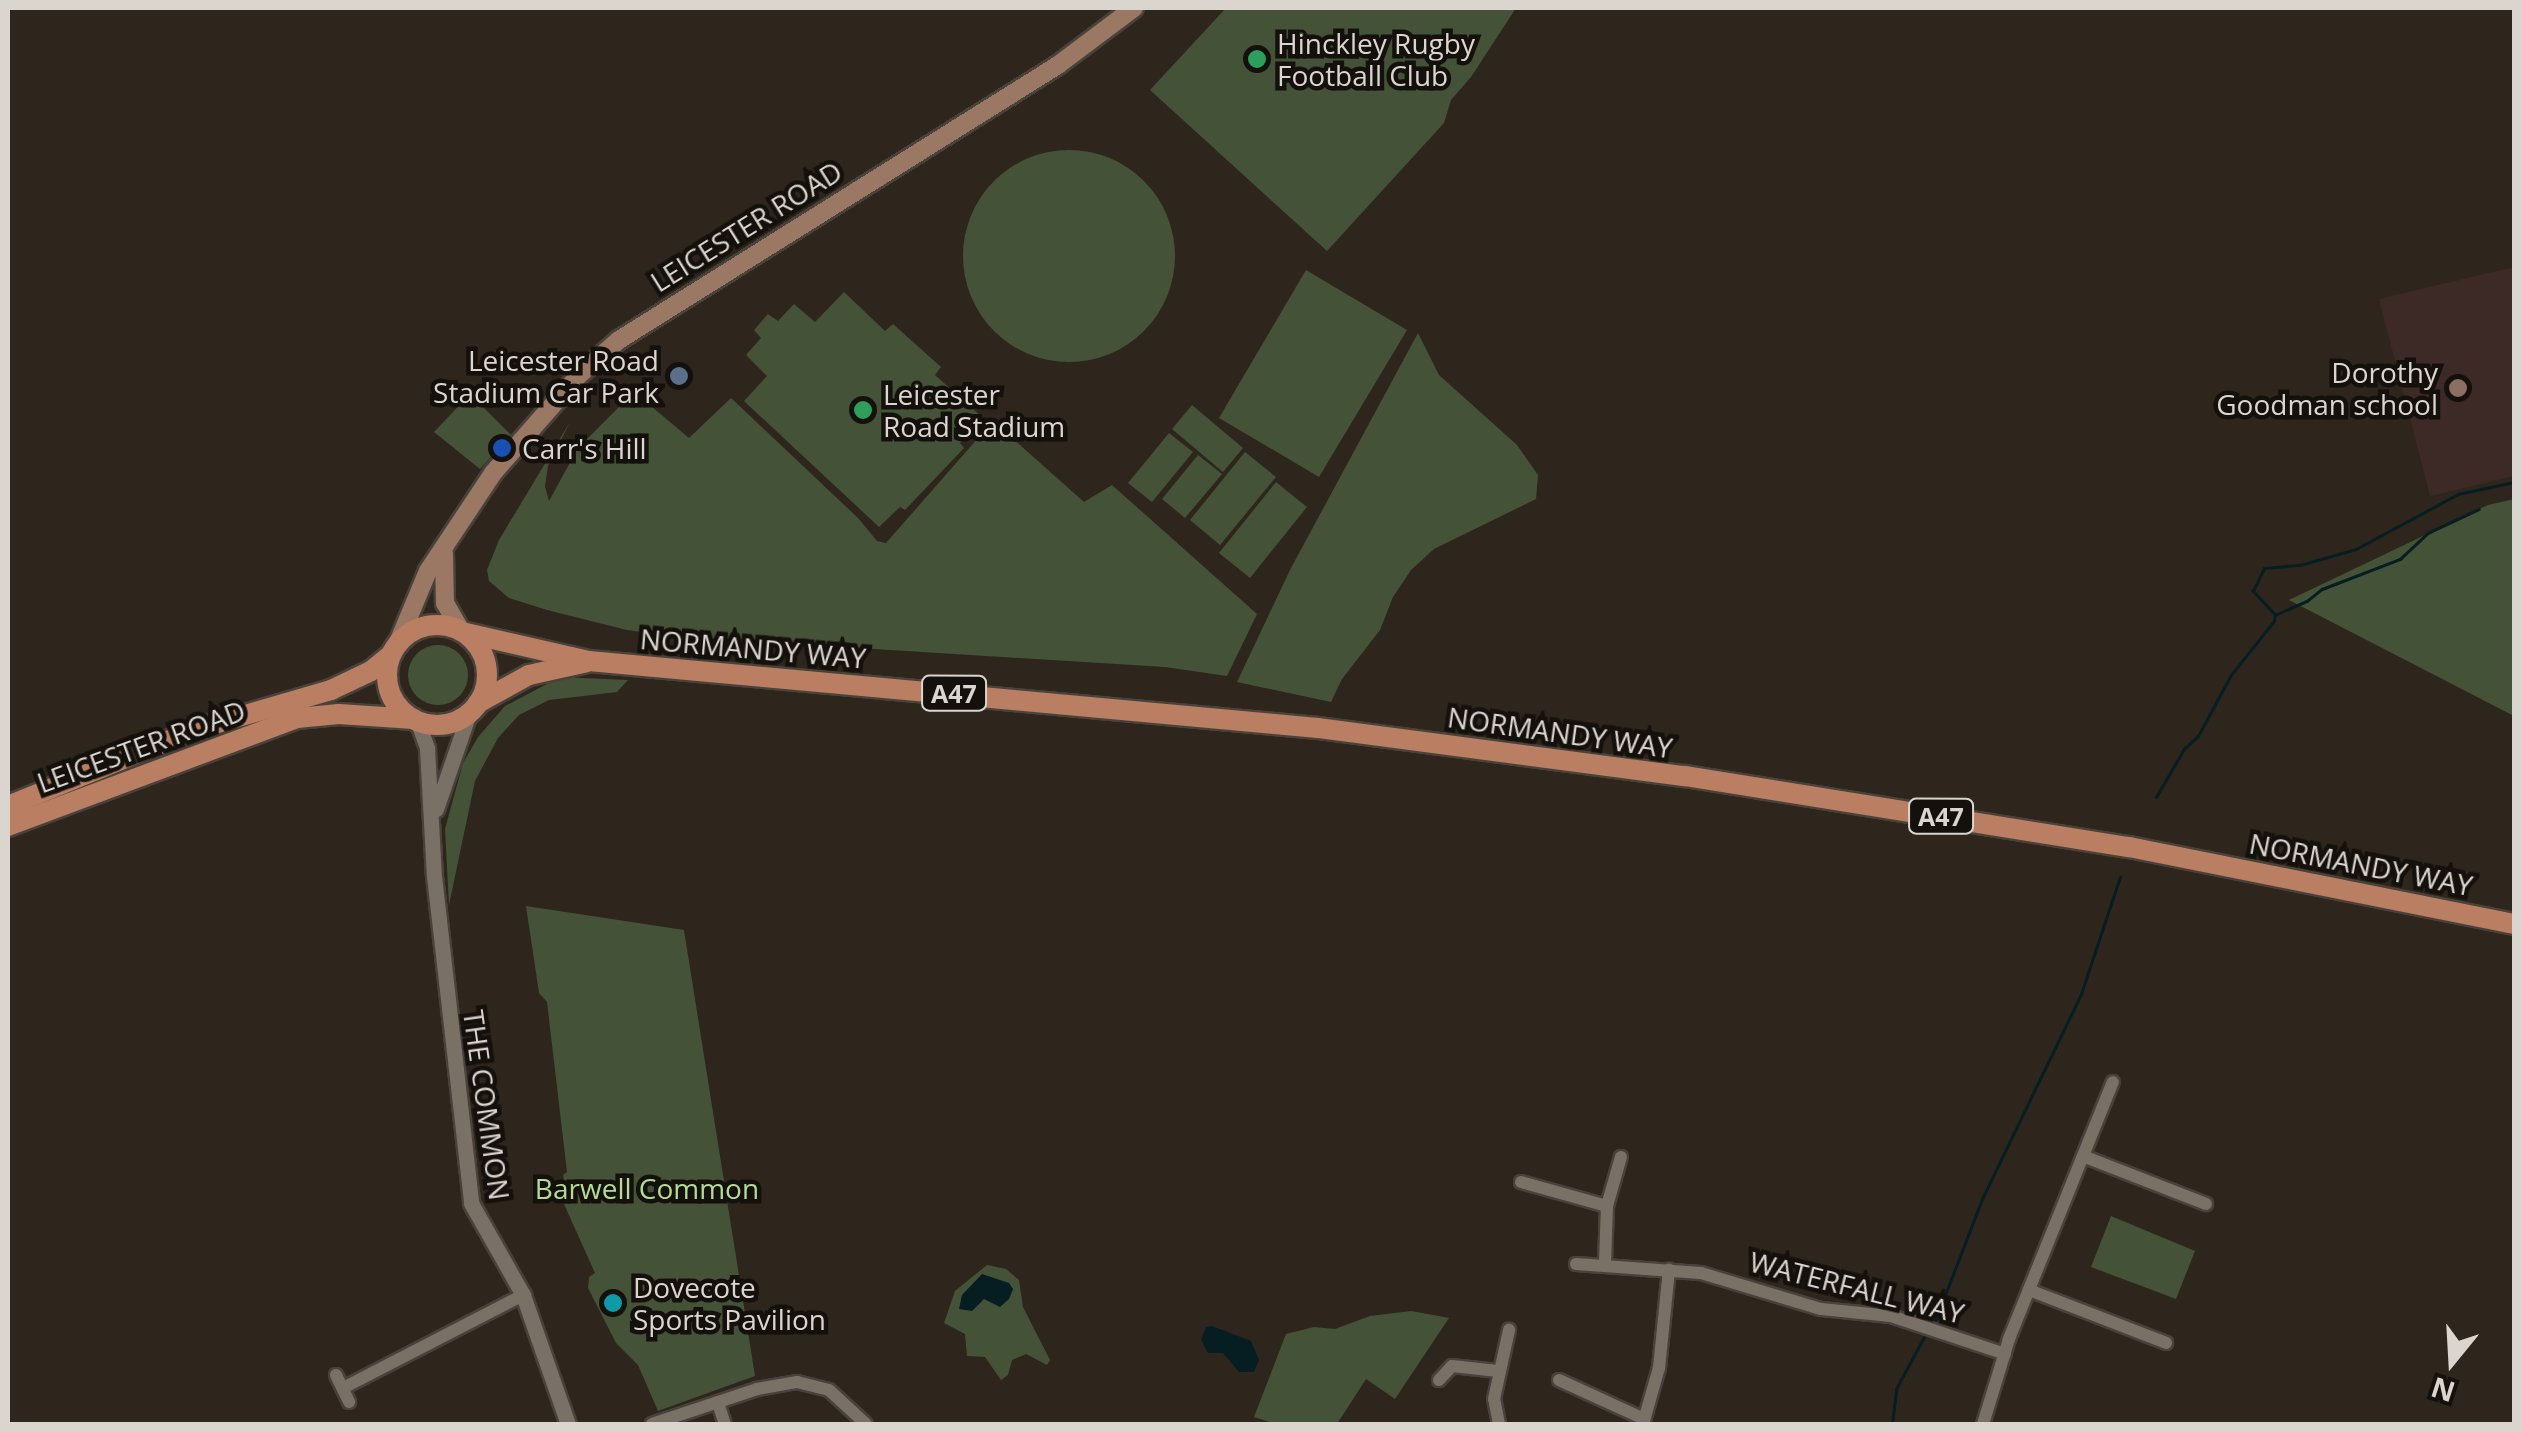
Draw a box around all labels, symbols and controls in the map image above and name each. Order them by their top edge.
place label: Hinckley Rugby Football Club [1277,26,1475,92]
marker: Hinckley Rugby Football Club [1246,48,1268,70]
street label: LEICESTER ROAD [644,154,848,298]
place label: Leicester Road Stadium Car Park [433,343,659,409]
place label: Dorothy Goodman school [2216,355,2438,421]
marker: Leicester Road Stadium Car Park [668,365,690,387]
place label: Leicester Road Stadium [883,377,1065,443]
marker: Dorothy Goodman school [2447,377,2469,399]
marker: Leicester Road Stadium [852,399,874,421]
place label: Carr's Hill [522,431,647,465]
marker: Carr's Hill [491,437,513,459]
street label: NORMANDY WAY [639,621,867,675]
road number: A47 [919,673,989,713]
street label: LEICESTER ROAD [32,693,250,799]
street label: NORMANDY WAY [1445,700,1675,764]
road number: A47 [1906,796,1976,836]
street label: NORMANDY WAY [2247,826,2475,902]
street label: THE COMMON [457,1008,517,1202]
park label: Barwell Common [535,1171,759,1205]
street label: WATERFALL WAY [1746,1244,1968,1330]
place label: Dovecote Sports Pavilion [633,1270,826,1336]
marker: Dovecote Sports Pavilion [602,1292,624,1314]
north arrow [2402,1312,2502,1412]
text: N [2426,1369,2459,1412]

